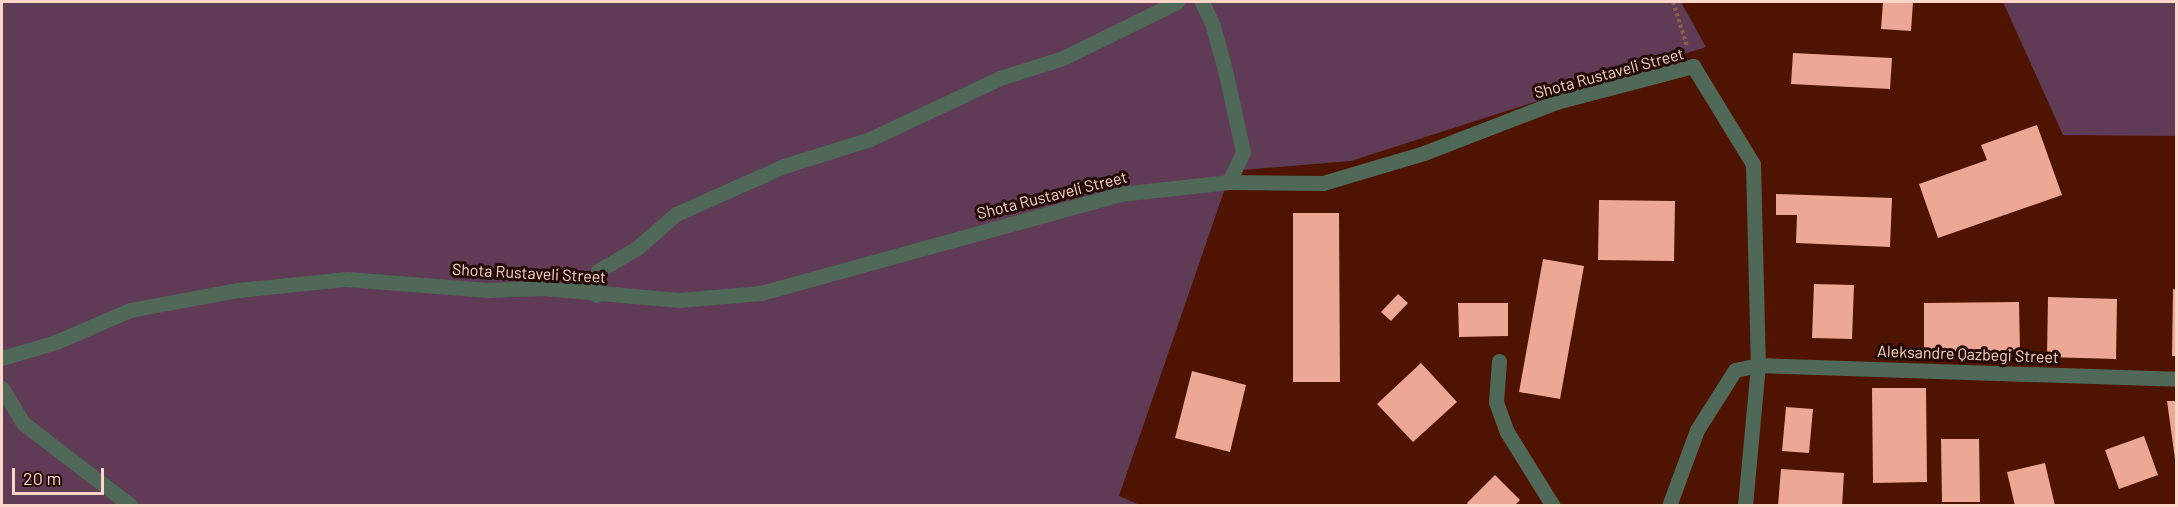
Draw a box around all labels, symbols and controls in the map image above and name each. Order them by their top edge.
street label: Shota Rustaveli Street [1532,44,1686,102]
street label: Shota Rustaveli Street [975,167,1129,223]
street label: Shota Rustaveli Street [452,259,606,287]
street label: Aleksandre Qazbegi Street [1877,341,2059,367]
scale bar [15,456,106,494]
text: 20 m [23,467,61,489]

